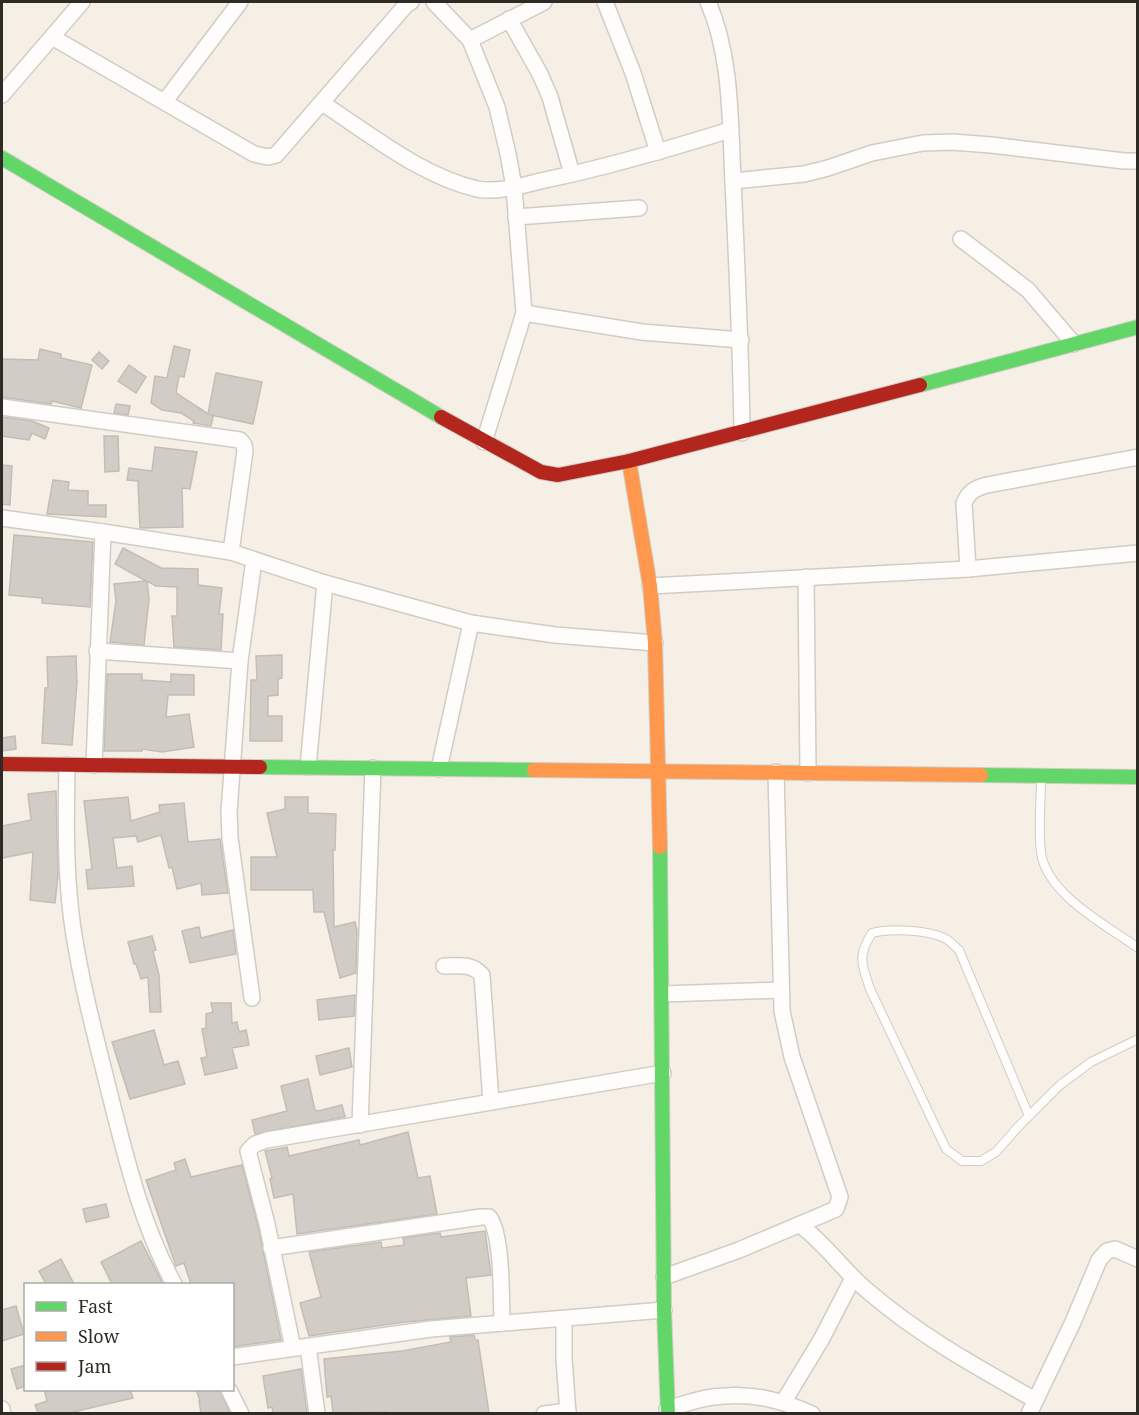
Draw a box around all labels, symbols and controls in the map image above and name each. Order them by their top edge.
legend [24,1283,234,1391]
text: Fast [78,1294,113,1318]
text: Slow [78,1324,120,1348]
text: Jam [77,1354,112,1378]

